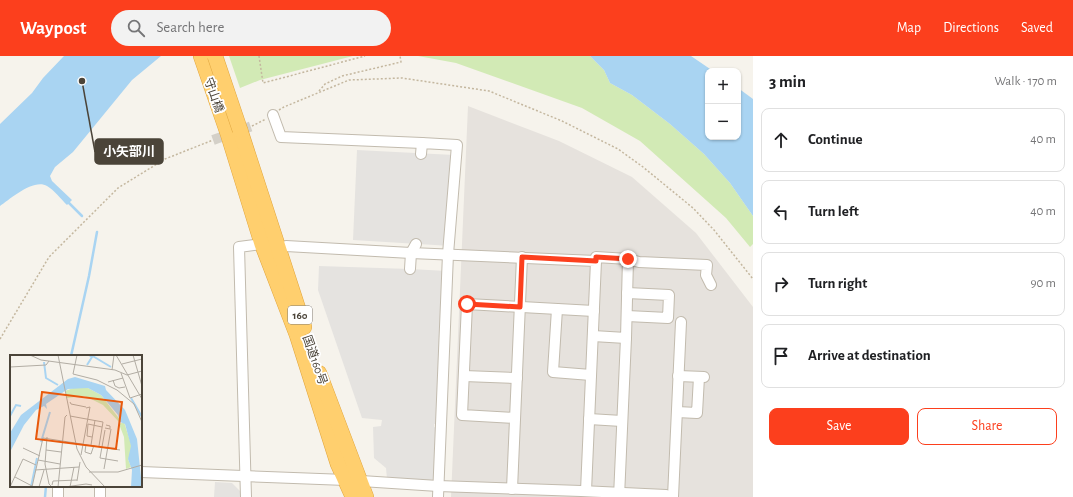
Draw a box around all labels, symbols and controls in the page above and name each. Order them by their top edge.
search box [111,10,391,46]
icon: search [125,17,147,39]
text: Waypost [20,19,87,38]
text: Search here [157,20,224,35]
text: Map [897,21,921,35]
text: Directions [943,21,999,35]
text: Saved [1021,21,1053,35]
map controls [705,68,741,140]
button: + [705,68,741,104]
text: 3 min [769,73,806,90]
text: Walk · 170 m [994,75,1057,88]
street label: 守山橋 [202,76,226,114]
button: − [705,104,741,140]
icon: ahead [770,129,792,151]
text: Continue [808,132,863,147]
text: 40 m [1030,133,1056,146]
callout: 小矢部川 [95,139,163,164]
text: 小矢部川 [103,144,155,159]
icon: left [770,201,792,223]
text: Turn left [808,204,859,219]
text: 40 m [1030,205,1056,218]
route end [619,250,637,268]
icon: right [770,273,792,295]
text: Turn right [808,276,867,291]
text: 90 m [1030,277,1056,290]
route start [458,295,476,313]
road number: 160 [288,306,312,324]
street label: 国道160号 [301,333,330,387]
icon: arrive [770,345,792,367]
text: Arrive at destination [808,348,931,363]
inset map [10,355,142,487]
button: Save [769,408,909,445]
button: Share [917,408,1057,445]

